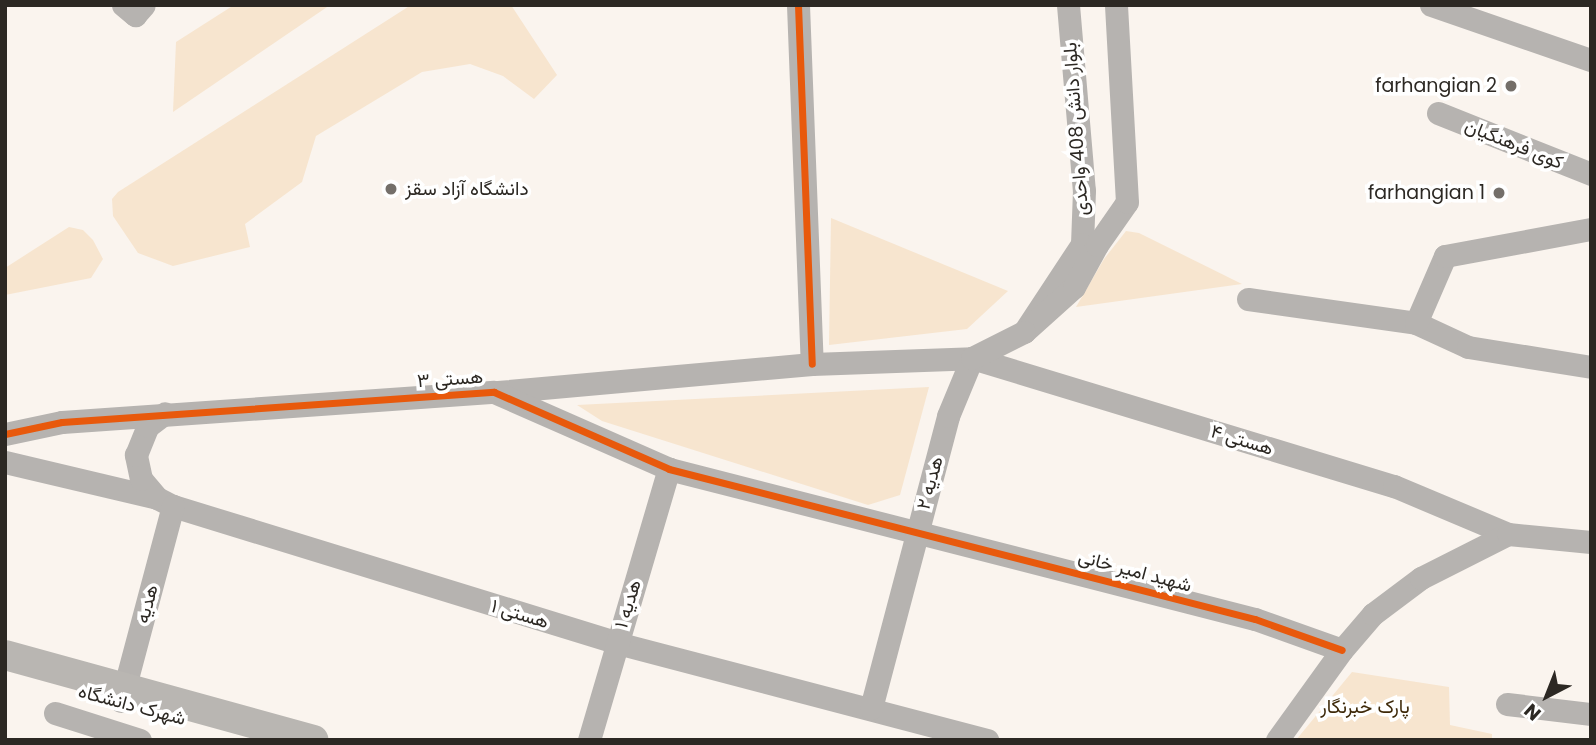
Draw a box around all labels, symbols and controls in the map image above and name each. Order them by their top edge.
street label: بلوار دانش 408 واحدی [1059,42,1093,216]
place label: farhangian 2 [1375,75,1497,97]
marker: farhangian 2 [1503,78,1519,94]
street label: کوی فرهنگیان [1462,114,1566,174]
place label: دانشگاه آزاد سقز [405,178,529,200]
marker: دانشگاه آزاد سقز [383,181,399,197]
place label: farhangian 1 [1368,182,1485,204]
marker: farhangian 1 [1491,185,1507,201]
street label: هستی ۳ [416,365,484,393]
street label: هستی ۴ [1208,420,1276,460]
street label: هدیه ۲ [912,454,948,512]
street label: شهید امیر خانی [1076,545,1194,597]
street label: هدیه ۱ [610,577,646,631]
street label: هدیه [131,582,163,626]
street label: هستی ۱ [488,594,552,634]
north arrow [1512,661,1582,731]
street label: شهرک دانشگاه [76,680,188,730]
park label: پارک خبرنگار [1320,696,1410,718]
text: N [1518,697,1547,727]

